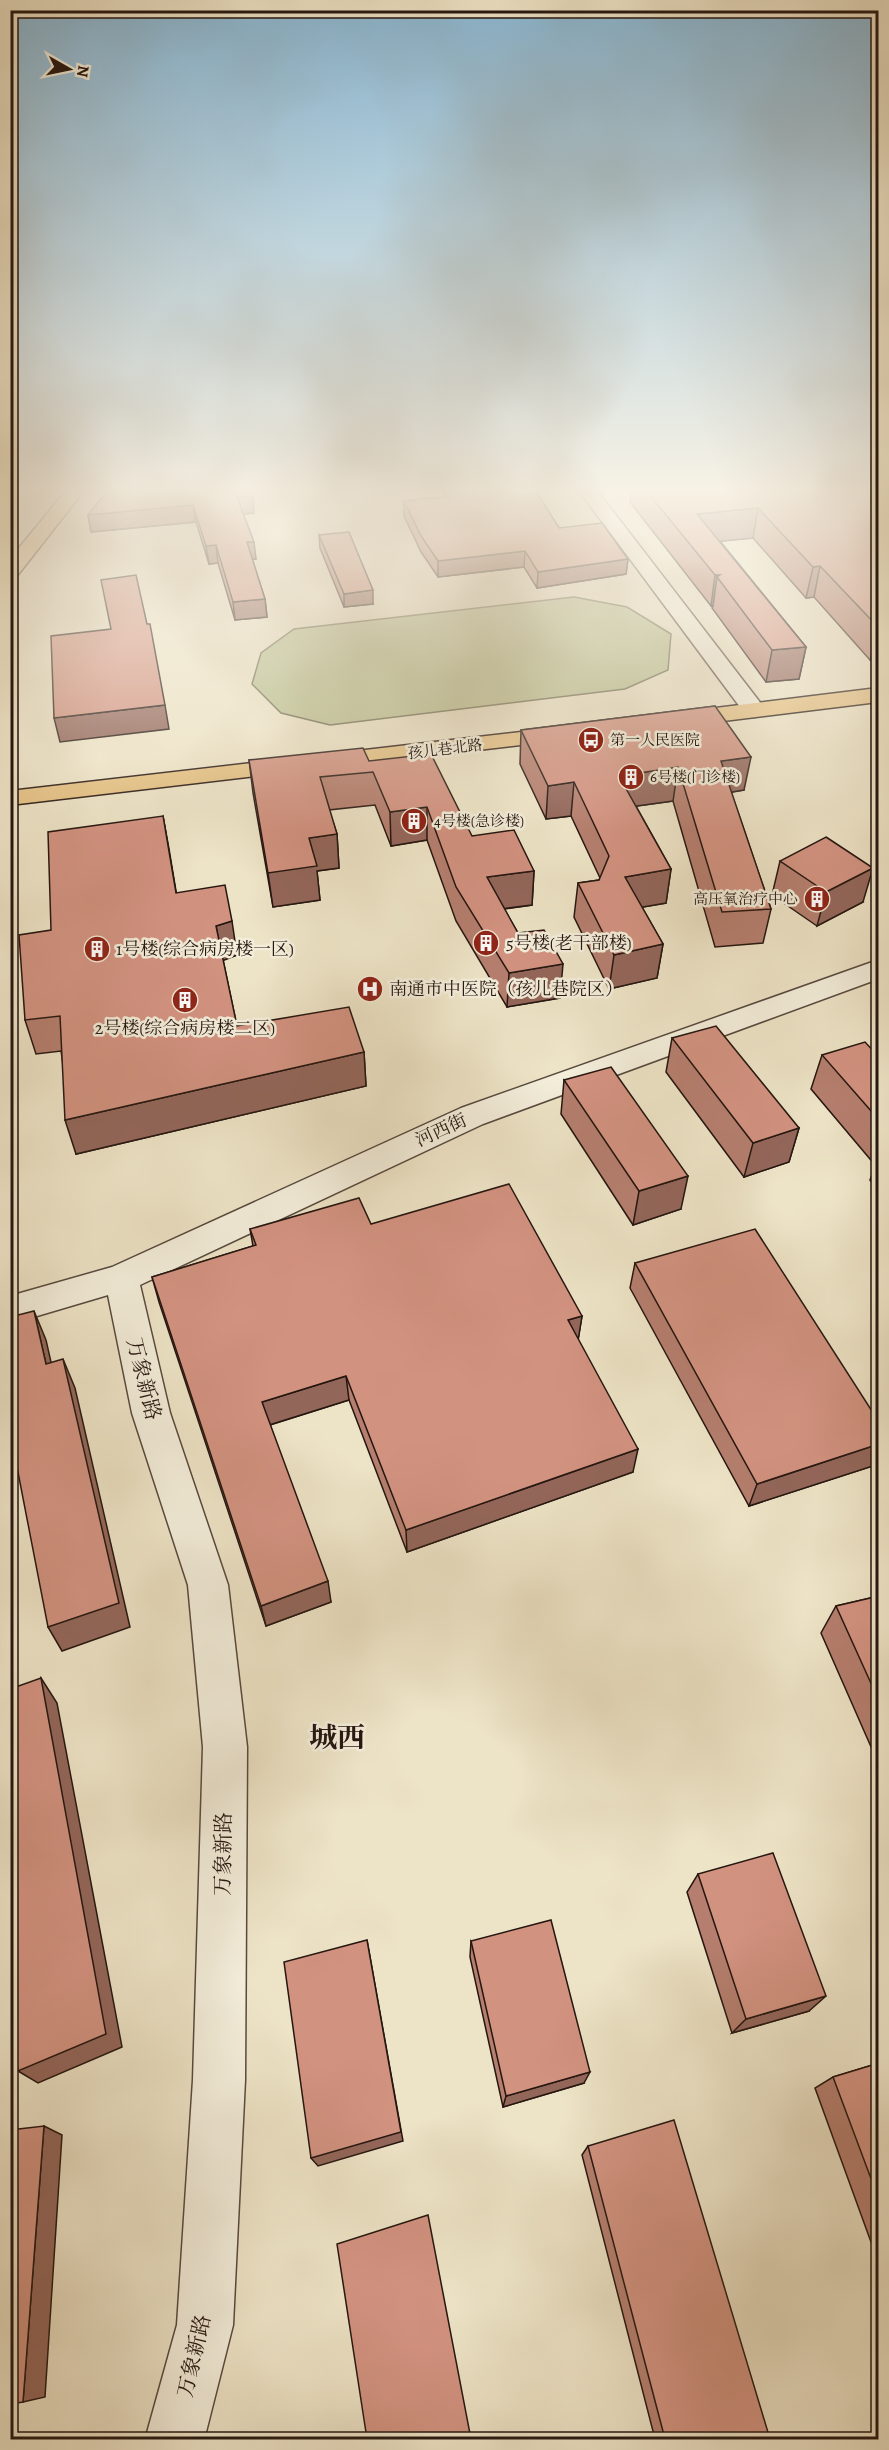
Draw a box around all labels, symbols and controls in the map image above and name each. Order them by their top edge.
north arrow [39,39,99,99]
text: N [71,64,95,79]
bus stop icon: 第一人民医院 [576,725,606,755]
place label: 第一人民医院 [610,730,700,750]
street label: 孩儿巷北路 [407,735,483,763]
building icon: 6号楼(门诊楼) [616,762,646,792]
place label: 6号楼(门诊楼) [650,767,740,787]
building icon: 4号楼(急诊楼) [399,806,429,836]
place label: 4号楼(急诊楼) [434,811,524,831]
building icon: 高压氧治疗中心 [802,884,832,914]
place label: 高压氧治疗中心 [693,889,798,909]
building icon: 5号楼(老干部楼) [471,928,501,958]
place label: 5号楼(老干部楼) [506,931,632,955]
building icon: 1号楼(综合病房楼一区) [82,934,112,964]
place label: 1号楼(综合病房楼一区) [116,937,294,961]
hospital icon: 南通市中医院（孩儿巷院区） [355,974,385,1004]
place label: 南通市中医院（孩儿巷院区） [389,977,623,1001]
building icon: 2号楼(综合病房楼二区) [170,985,200,1015]
place label: 2号楼(综合病房楼二区) [95,1016,275,1040]
street label: 河西街 [411,1108,471,1152]
street label: 万象新路 [120,1335,168,1423]
district label: 城西 [309,1719,365,1757]
street label: 万象新路 [208,1812,238,1896]
street label: 万象新路 [171,2312,217,2400]

